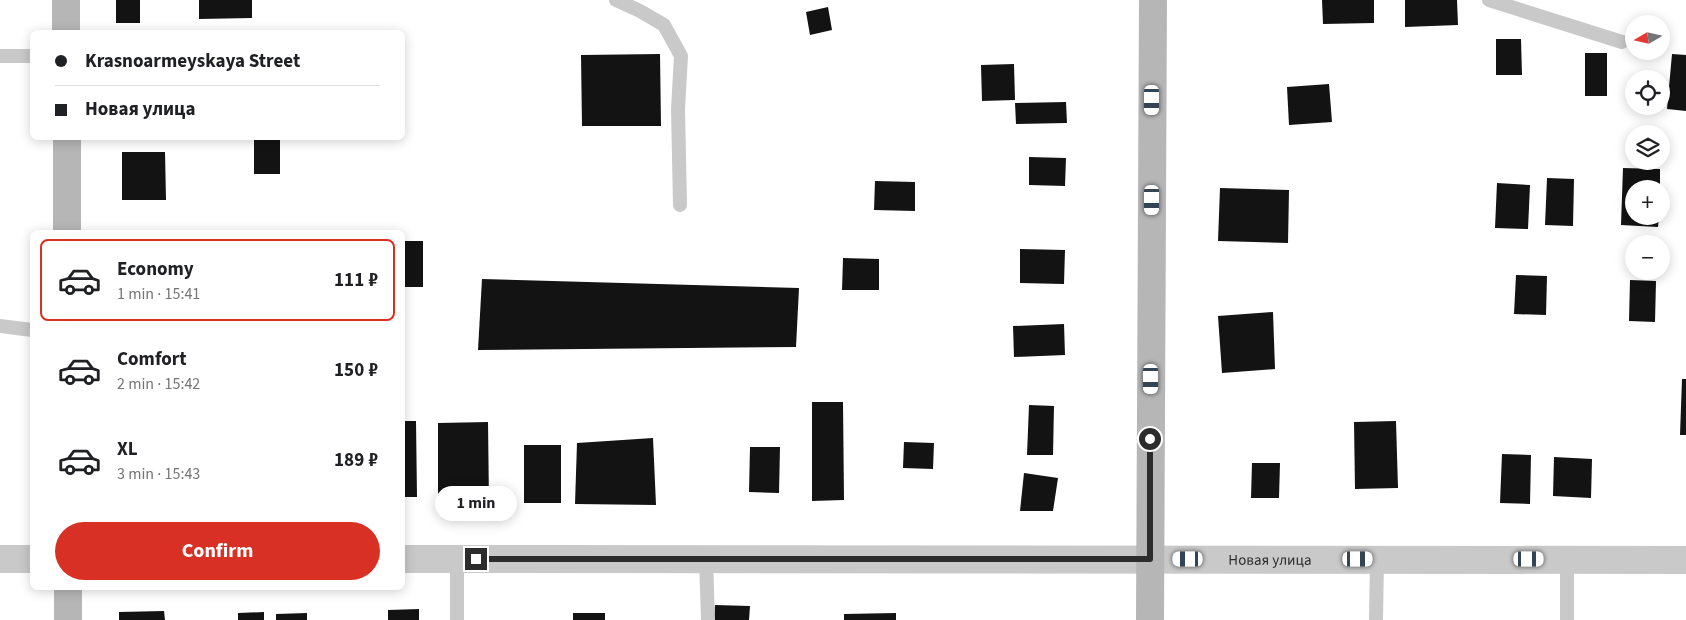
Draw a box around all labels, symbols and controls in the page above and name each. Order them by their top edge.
north arrow [1625,15,1670,60]
map controls [1625,15,1670,280]
text: Krasnoarmeyskaya Street [85,48,300,75]
button: locate [1625,70,1670,115]
car [1144,85,1159,115]
text: Новая улица [85,96,196,123]
button: layers [1625,125,1670,170]
button: + [1625,180,1670,225]
car [1144,185,1159,215]
button: − [1625,235,1670,280]
text: Economy [117,256,194,283]
icon: car [57,258,102,303]
text: 111 ₽ [334,267,378,294]
text: 1 min · 15:41 [117,283,200,305]
text: Comfort [117,346,187,373]
icon: car [57,348,102,393]
text: 150 ₽ [334,357,378,384]
car [1143,364,1158,394]
text: 2 min · 15:42 [117,373,200,395]
route start [1139,428,1161,450]
text: XL [117,436,138,463]
icon: car [57,438,102,483]
text: 189 ₽ [334,447,378,474]
text: 3 min · 15:43 [117,463,200,485]
callout: 1 min [435,486,517,522]
text: 1 min [457,492,495,514]
button: Confirm [55,522,380,580]
route end [465,548,487,570]
street label: Новая улица [1228,550,1312,571]
car [1173,552,1203,567]
car [1343,552,1373,567]
car [1514,552,1544,567]

